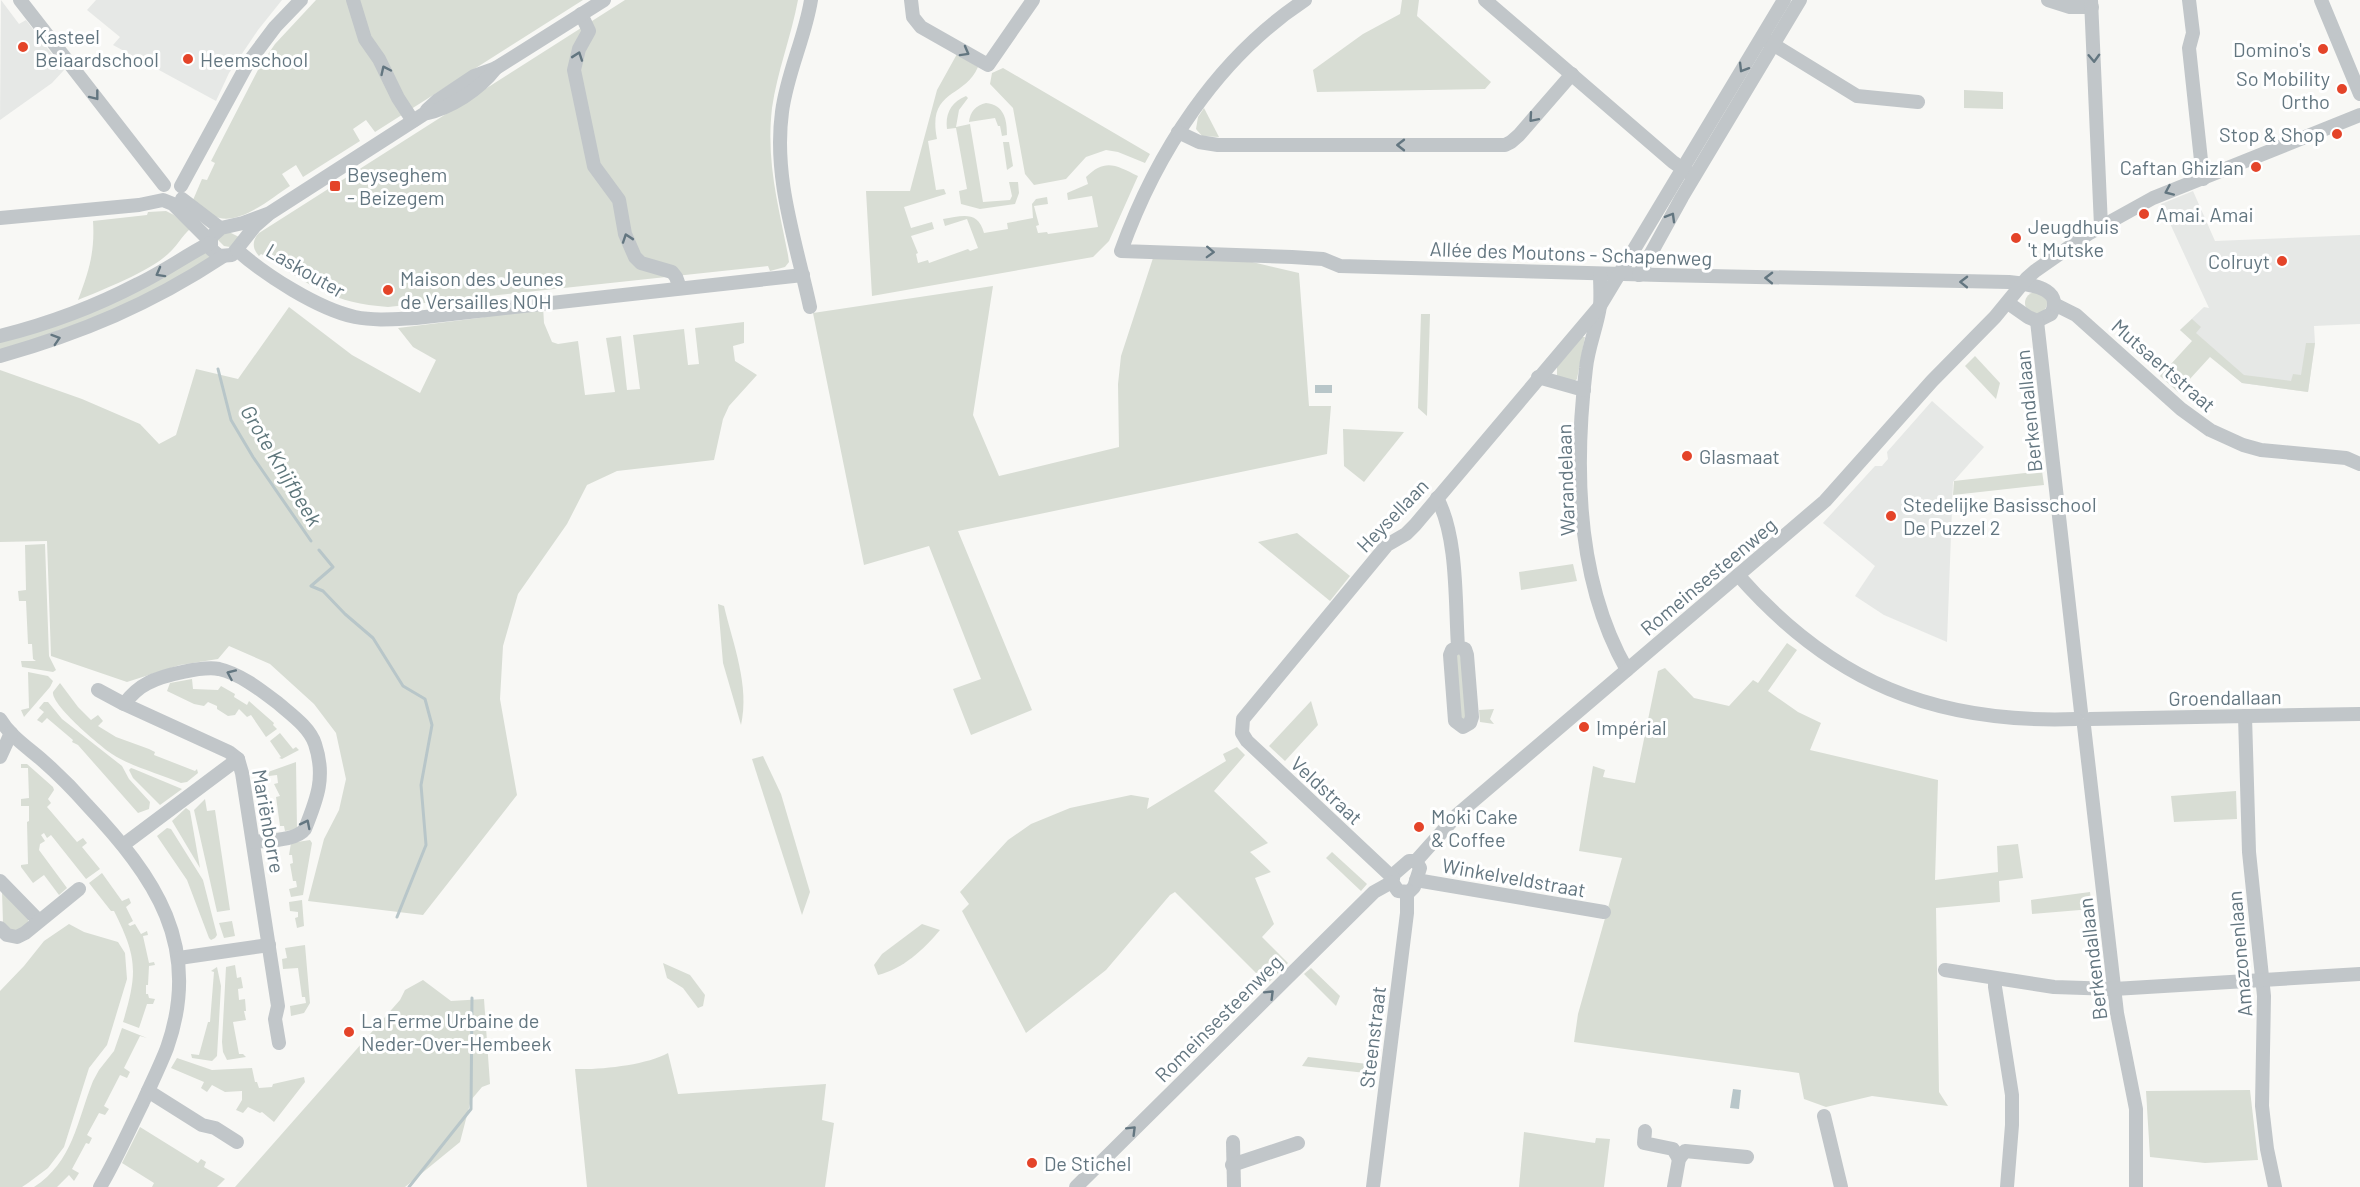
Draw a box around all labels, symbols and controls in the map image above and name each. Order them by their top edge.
place label: Kasteel Beiaardschool [35,24,159,71]
place label: Domino's [2233,37,2311,61]
marker: Kasteel Beiaardschool [16,40,30,54]
marker: Domino's [2316,42,2330,56]
one-way arrow [959,44,969,56]
place label: Heemschool [200,47,308,71]
one-way arrow [571,51,583,61]
marker: Heemschool [181,52,195,66]
one-way arrow [2087,54,2100,63]
one-way arrow [1738,62,1750,72]
one-way arrow [380,66,392,77]
place label: So Mobility Ortho [2236,66,2330,113]
marker: So Mobility Ortho [2335,82,2349,96]
one-way arrow [87,89,98,100]
one-way arrow [1530,111,1541,122]
place label: Stop & Shop [2219,122,2325,146]
marker: Stop & Shop [2330,127,2344,141]
one-way arrow [1396,139,1405,151]
place label: Caftan Ghizlan [2120,155,2244,179]
marker: Caftan Ghizlan [2249,160,2263,174]
place label: Beyseghem - Beizegem [347,162,447,209]
marker: Beyseghem - Beizegem [328,179,342,193]
one-way arrow [2165,184,2176,196]
place label: Amai. Amai [2156,202,2254,226]
marker: Amai. Amai [2137,207,2151,221]
one-way arrow [1663,213,1675,223]
place label: Jeugdhuis 't Mutske [2028,214,2119,261]
marker: Jeugdhuis 't Mutske [2009,231,2023,245]
one-way arrow [622,234,634,244]
street label: Allée des Moutons - Schapenweg [1429,236,1713,270]
street label: Laskouter [262,238,350,302]
one-way arrow [1205,246,1214,259]
place label: Colruyt [2208,249,2270,273]
marker: Colruyt [2275,254,2289,268]
one-way arrow [155,266,166,277]
place label: Maison des Jeunes de Versailles NOH [400,266,564,313]
one-way arrow [1765,271,1774,284]
one-way arrow [1960,276,1969,288]
marker: Maison des Jeunes de Versailles NOH [381,283,395,297]
street label: Mutsaertstraat [2107,313,2221,417]
one-way arrow [50,334,61,347]
street label: Berkendallaan [2010,349,2046,473]
water label: Grote Knijfbeek [236,400,328,531]
street label: Warandelaan [1551,423,1579,537]
place label: Glasmaat [1699,444,1780,468]
marker: Glasmaat [1680,449,1694,463]
street label: Heysellaan [1351,473,1433,557]
place label: Stedelijke Basisschool De Puzzel 2 [1903,492,2097,539]
marker: Stedelijke Basisschool De Puzzel 2 [1884,509,1898,523]
street label: Romeinsesteenweg [1635,512,1781,640]
one-way arrow [227,669,238,681]
street label: Groendallaan [2168,684,2282,710]
place label: Impérial [1596,715,1666,739]
marker: Impérial [1577,720,1591,734]
street label: Veldstraat [1286,751,1368,829]
street label: Mariënborre [248,767,290,875]
place label: Moki Cake & Coffee [1431,804,1518,851]
one-way arrow [298,819,310,830]
marker: Moki Cake & Coffee [1412,820,1426,834]
street label: Winkelveldstraat [1440,853,1588,901]
street label: Amazonenlaan [2222,890,2256,1018]
street label: Berkendallaan [2073,897,2111,1021]
street label: Romeinsesteenweg [1149,949,1287,1087]
street label: Steenstraat [1354,985,1390,1089]
one-way arrow [1263,990,1274,1001]
place label: La Ferme Urbaine de Neder-Over-Hembeek [361,1008,552,1055]
marker: La Ferme Urbaine de Neder-Over-Hembeek [342,1025,356,1039]
one-way arrow [1124,1127,1135,1138]
place label: De Stichel [1044,1151,1131,1175]
marker: De Stichel [1025,1156,1039,1170]

